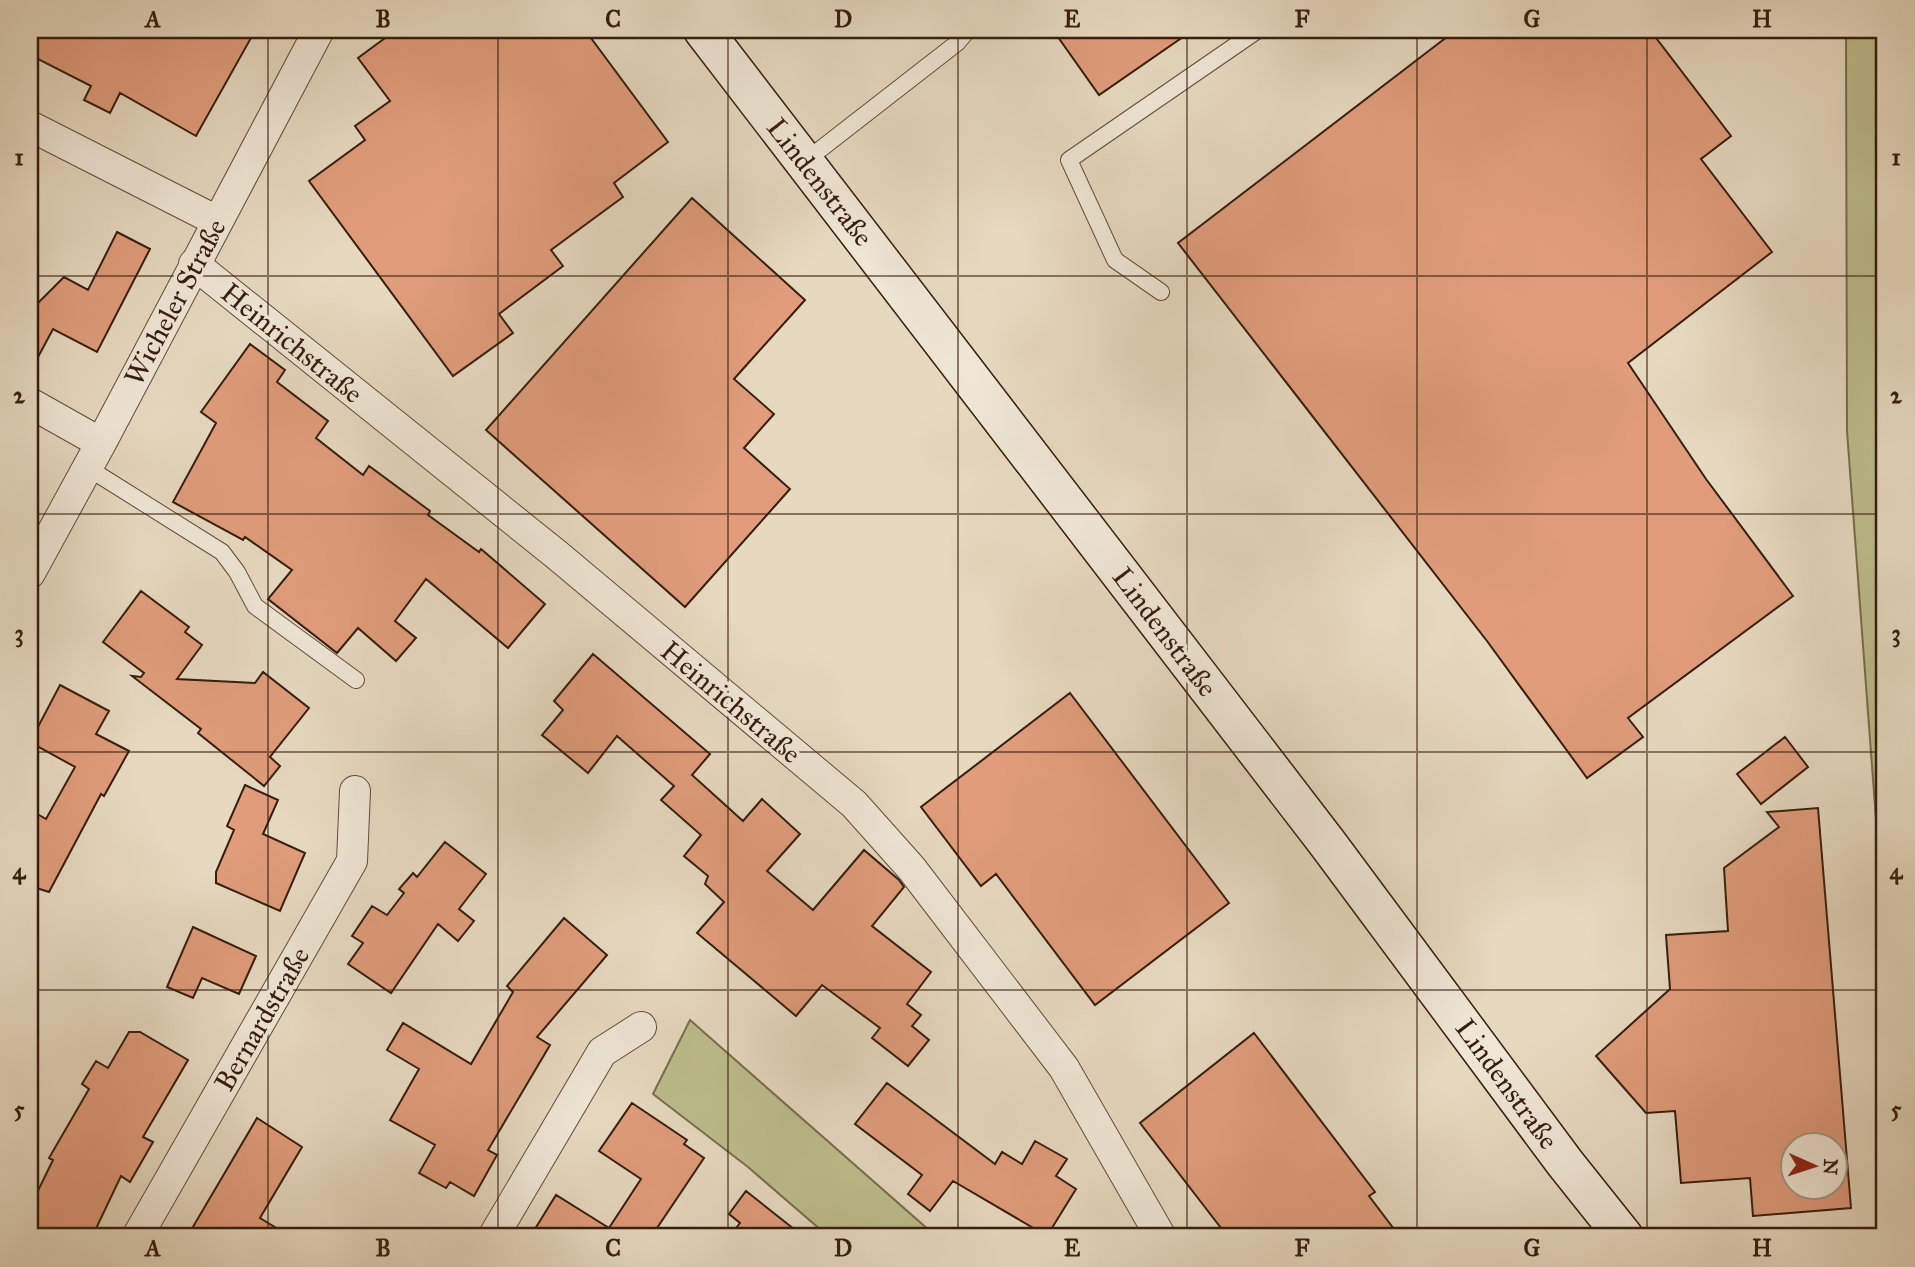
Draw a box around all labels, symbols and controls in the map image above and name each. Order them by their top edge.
text: A [143,5,161,33]
text: B [375,5,391,33]
text: C [605,5,621,33]
text: D [834,5,852,33]
text: E [1064,5,1081,33]
text: F [1294,5,1310,33]
text: G [1524,5,1541,33]
text: H [1752,5,1772,33]
street label: Lindenstraße [759,111,881,253]
text: 1 [14,143,24,171]
text: 1 [1891,143,1901,171]
street label: Wicheler Straße [117,213,233,391]
street label: Heinrichstraße [214,275,370,411]
text: 2 [13,381,25,409]
text: 2 [1890,381,1902,409]
street label: Lindenstraße [1105,560,1225,704]
text: 3 [14,619,24,648]
text: 3 [1891,619,1901,648]
street label: Heinrichstraße [654,633,808,771]
text: 4 [13,857,27,885]
text: 4 [1890,857,1904,885]
street label: Bernardstraße [207,941,317,1097]
street label: Lindenstraße [1448,1012,1566,1156]
text: 5 [14,1095,25,1123]
text: 5 [1891,1095,1902,1123]
north arrow [1778,1130,1848,1200]
text: N [1819,1158,1842,1176]
text: A [143,1234,161,1262]
text: B [375,1234,391,1262]
text: C [605,1234,621,1262]
text: D [834,1234,852,1262]
text: E [1064,1234,1081,1262]
text: F [1294,1234,1310,1262]
text: G [1524,1234,1541,1262]
text: H [1752,1234,1772,1262]

